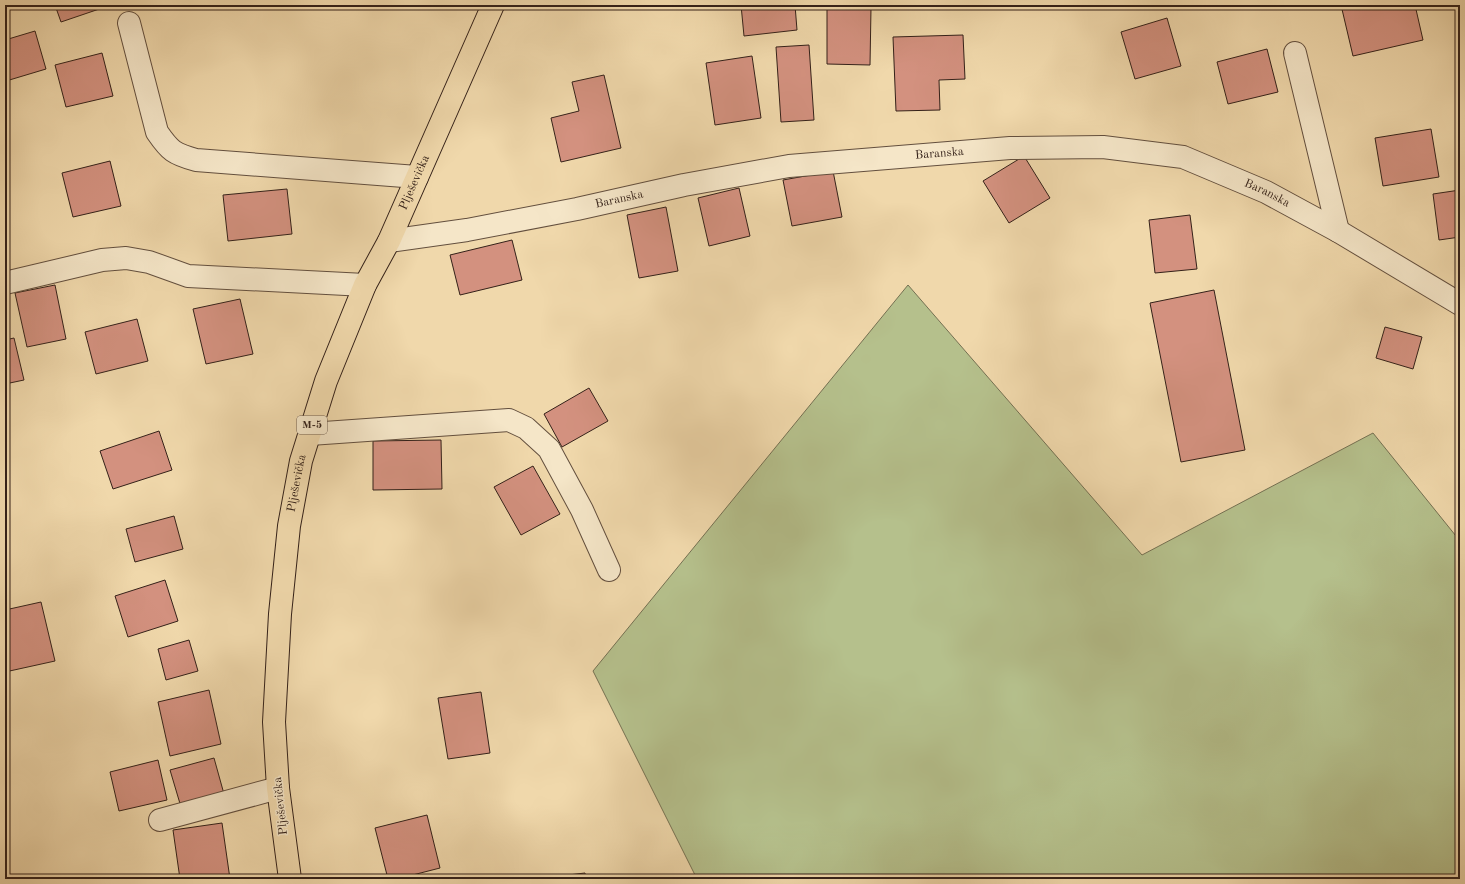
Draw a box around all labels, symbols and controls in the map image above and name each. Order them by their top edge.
street label: Baranska [914,146,964,162]
street label: Plješevička [397,153,432,212]
street label: Baranska [1242,178,1292,210]
street label: Baranska [594,188,644,211]
road number: M-5 [297,416,327,434]
street label: Plješevička [286,453,309,513]
street label: Plješevička [272,776,290,836]

